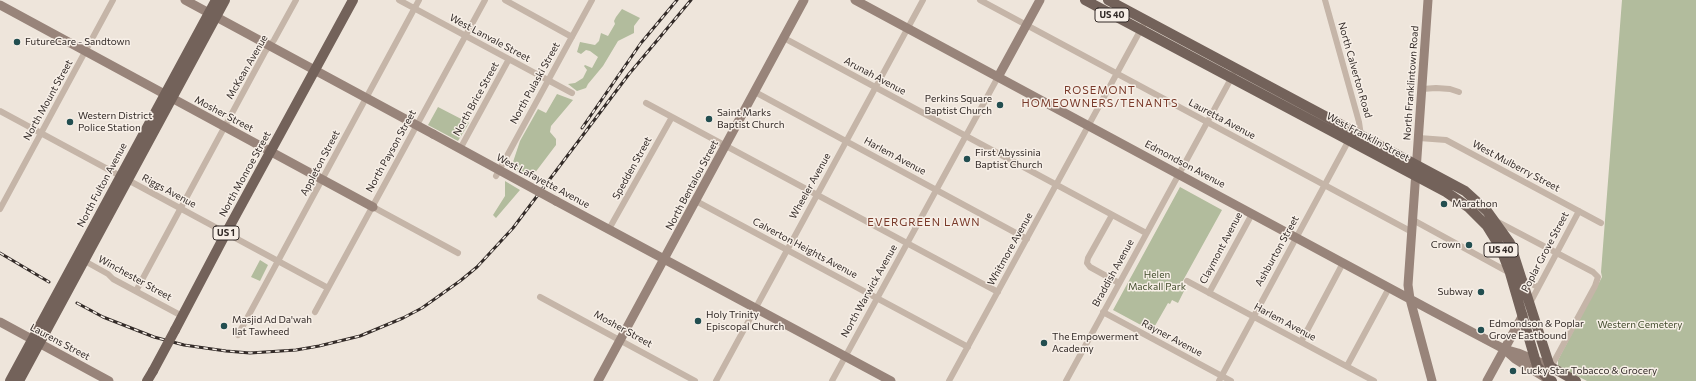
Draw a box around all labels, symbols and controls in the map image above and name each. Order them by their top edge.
road number: US 40 [1095,8,1129,22]
street label: West Lanvale Street [447,12,533,64]
street label: North Calverton Road [1336,21,1374,119]
street label: North Franklintown Road [1401,25,1421,141]
street label: McKean Avenue [224,33,270,101]
place label: FutureCare - Sandtown [25,36,130,48]
marker: FutureCare - Sandtown [12,37,22,47]
street label: North Pulaski Street [508,40,562,126]
street label: Arunah Avenue [842,55,908,97]
street label: North Mount Street [21,58,75,142]
street label: North Brice Street [451,60,501,138]
district label: ROSEMONT HOMEOWNERS/TENANTS [1022,83,1178,109]
street label: Mosher Street [192,93,256,135]
place label: Perkins Square Baptist Church [925,93,992,116]
street label: Lauretta Avenue [1186,96,1258,142]
marker: Perkins Square Baptist Church [995,100,1005,110]
place label: Saint Marks Baptist Church [717,107,784,130]
street label: North Payson Street [363,108,419,194]
place label: Western District Police Station [78,110,152,134]
street label: West Franklin Street [1324,110,1412,164]
marker: Saint Marks Baptist Church [704,114,714,124]
marker: Western District Police Station [65,117,75,127]
street label: Appleton Street [298,128,342,198]
street label: North Monroe Street [217,129,273,219]
street label: Spedden Street [610,135,654,201]
street label: Harlem Avenue [862,135,928,177]
street label: North Bentalou Street [663,138,721,232]
street label: Edmondson Avenue [1143,138,1227,190]
street label: West Mulberry Street [1470,138,1562,194]
street label: North Fulton Avenue [75,141,129,229]
place label: First Abyssinia Baptist Church [975,147,1042,170]
street label: West Lafayette Avenue [494,151,592,211]
street label: Wheeler Avenue [787,151,833,221]
marker: First Abyssinia Baptist Church [962,154,972,164]
street label: Riggs Avenue [140,172,198,210]
place label: Marathon [1452,198,1497,210]
marker: Marathon [1439,199,1449,209]
street label: Whitmore Avenue [985,210,1035,288]
street label: Claymont Avenue [1197,210,1245,286]
street label: Poplar Grove Street [1519,210,1571,294]
street label: Ashburton Street [1253,214,1301,288]
street label: Calverton Heights Avenue [751,215,859,281]
district label: EVERGREEN LAWN [867,215,981,229]
road number: US 1 [213,226,239,240]
street label: Braddish Avenue [1090,237,1136,309]
place label: Crown [1431,239,1461,251]
marker: Crown [1464,240,1474,250]
street label: North Warwick Avenue [838,242,900,340]
road number: US 40 [1484,243,1518,257]
street label: Winchester Street [96,253,174,303]
park label: Helen Mackall Park [1128,269,1186,292]
place label: Subway [1438,286,1473,298]
marker: Subway [1476,287,1486,297]
street label: Harlem Avenue [1252,301,1318,343]
street label: Mosher Street [592,308,654,350]
place label: Holy Trinity Episcopal Church [706,309,784,332]
place label: Masjid Ad Da'wah Ilat Tawheed [232,314,312,338]
marker: Holy Trinity Episcopal Church [693,316,703,326]
street label: Rayner Avenue [1140,317,1204,359]
place label: Edmondson & Poplar Grove Eastbound [1489,318,1584,342]
park label: Western Cemetery [1598,319,1682,331]
street label: Laurens Street [28,321,92,363]
marker: Masjid Ad Da'wah Ilat Tawheed [219,321,229,331]
marker: Edmondson & Poplar Grove Eastbound [1476,325,1486,335]
place label: The Empowerment Academy [1052,331,1139,354]
marker: The Empowerment Academy [1039,338,1049,348]
place label: Lucky Star Tobacco & Grocery [1521,365,1657,377]
marker: Lucky Star Tobacco & Grocery [1508,366,1518,376]

